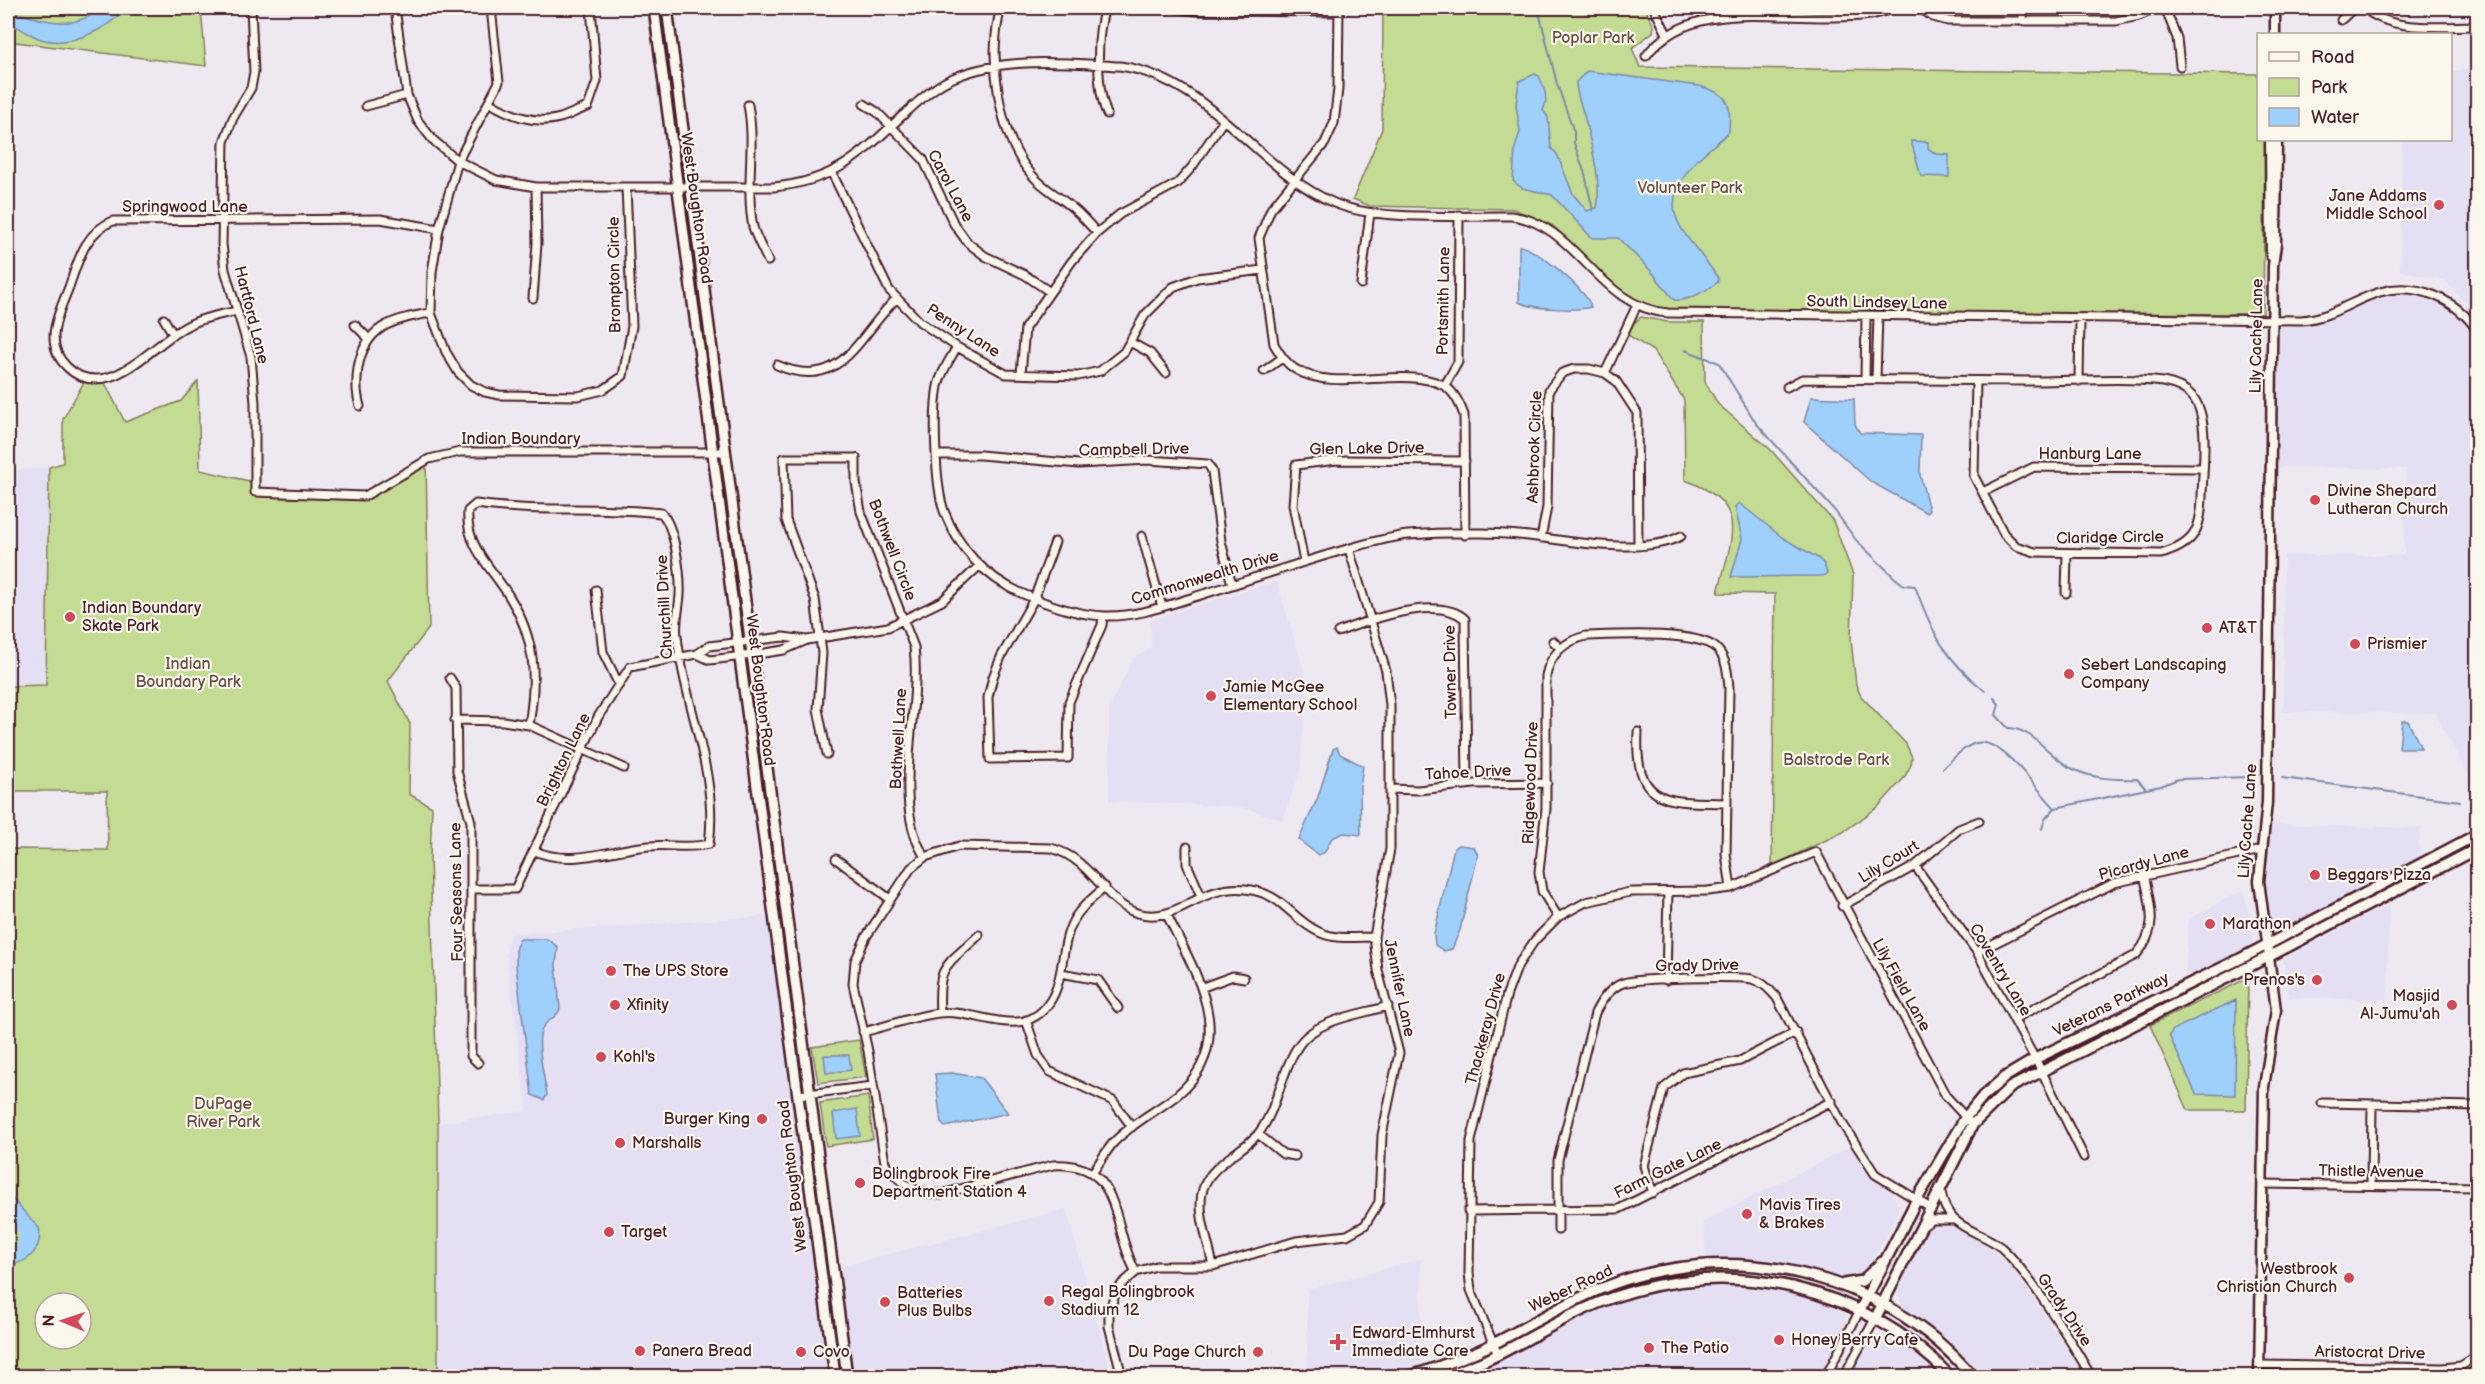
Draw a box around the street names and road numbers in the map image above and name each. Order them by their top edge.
street label: West Boughton Road [676,131,716,285]
street label: Carol Lane [923,147,977,226]
street label: Springwood Lane [122,198,248,217]
street label: Brompton Circle [604,216,626,334]
street label: Portsmith Lane [1434,246,1454,355]
street label: Hartford Lane [230,264,272,366]
street label: Lily Cache Lane [2246,278,2268,394]
street label: South Lindsey Lane [1806,292,1948,314]
street label: Penny Lane [923,300,1004,362]
street label: Ashbrook Circle [1524,390,1546,504]
street label: Indian Boundary [461,430,581,449]
street label: Glen Lake Drive [1309,438,1425,460]
street label: Campbell Drive [1079,440,1190,460]
street label: Hanburg Lane [2039,445,2142,464]
street label: Bothwell Circle [864,497,920,604]
street label: Claridge Circle [2056,528,2165,548]
street label: Commonwealth Drive [1129,546,1282,610]
street label: Churchill Drive [653,554,677,660]
street label: West Boughton Road [741,613,779,767]
street label: Towner Drive [1441,624,1461,719]
street label: Bothwell Lane [887,687,911,790]
street label: Brighton Lane [533,710,595,810]
street label: Ridgewood Drive [1519,721,1543,845]
street label: Tahoe Drive [1424,761,1512,785]
street label: Lily Cache Lane [2235,763,2262,879]
street label: Four Seasons Lane [446,822,468,962]
street label: Lily Court [1855,837,1923,887]
street label: Picardy Lane [2097,843,2192,885]
street label: Coventry Lane [1965,920,2035,1020]
street label: Lily Field Lane [1868,935,1935,1035]
street label: Jennifer Lane [1379,937,1419,1039]
street label: Grady Drive [1655,956,1740,976]
street label: Veterans Parkway [2050,968,2173,1041]
street label: Thackeray Drive [1462,970,1510,1087]
street label: West Boughton Road [774,1099,812,1253]
street label: Farm Gate Lane [1611,1135,1725,1203]
street label: Thistle Avenue [2318,1162,2424,1182]
street label: Weber Road [1526,1261,1616,1317]
street label: Grady Drive [2033,1270,2096,1350]
street label: Aristocrat Drive [2315,1343,2426,1363]

